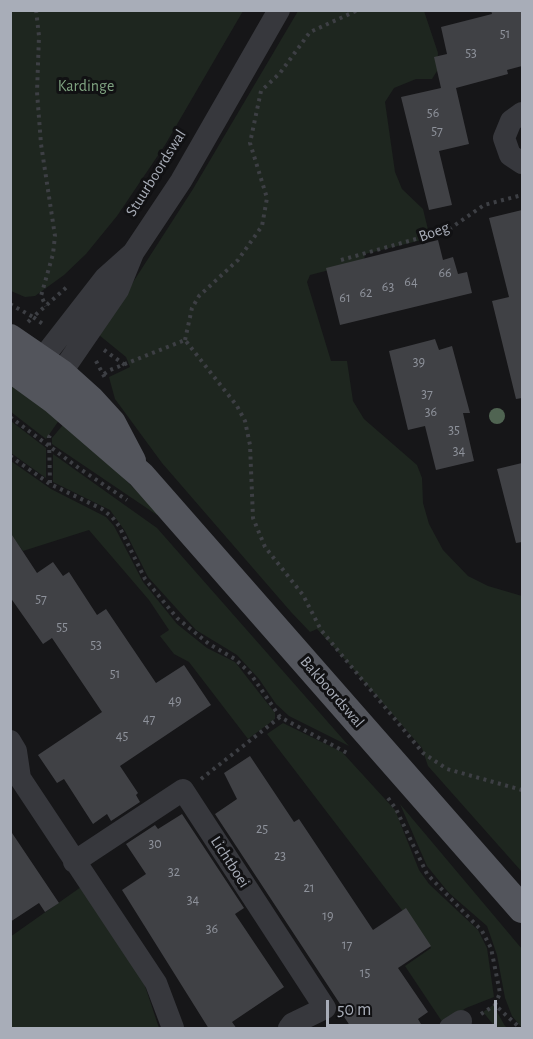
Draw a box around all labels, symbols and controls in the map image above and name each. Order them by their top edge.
house number: 51 [500,26,510,42]
house number: 53 [465,45,477,61]
park label: Kardinge [58,76,114,96]
house number: 56 [427,105,439,121]
house number: 57 [431,123,443,139]
street label: Stuurboordswal [122,126,190,220]
street label: Boeg [416,218,452,246]
house number: 66 [438,265,452,281]
house number: 64 [404,274,418,290]
house number: 63 [382,279,394,295]
house number: 62 [360,285,372,301]
house number: 61 [339,290,351,306]
house number: 39 [413,354,425,370]
house number: 37 [421,386,433,402]
house number: 36 [425,404,437,420]
house number: 35 [448,422,460,438]
house number: 34 [453,443,465,459]
house number: 57 [35,591,47,607]
house number: 55 [56,619,68,635]
house number: 53 [90,637,102,653]
street label: Bakboordswal [296,652,368,732]
house number: 51 [110,666,120,682]
house number: 49 [168,693,182,709]
house number: 47 [143,711,155,727]
house number: 45 [116,728,128,744]
house number: 25 [256,821,268,837]
street label: Lichtboei [206,833,254,891]
house number: 30 [148,836,162,852]
house number: 23 [274,848,286,864]
house number: 32 [168,864,180,880]
house number: 21 [303,880,315,896]
house number: 34 [187,892,199,908]
house number: 19 [322,908,334,924]
house number: 36 [206,921,218,937]
house number: 17 [342,937,352,953]
house number: 15 [360,965,370,981]
scale bar [329,988,500,1026]
text: 50 m [337,1001,371,1019]

